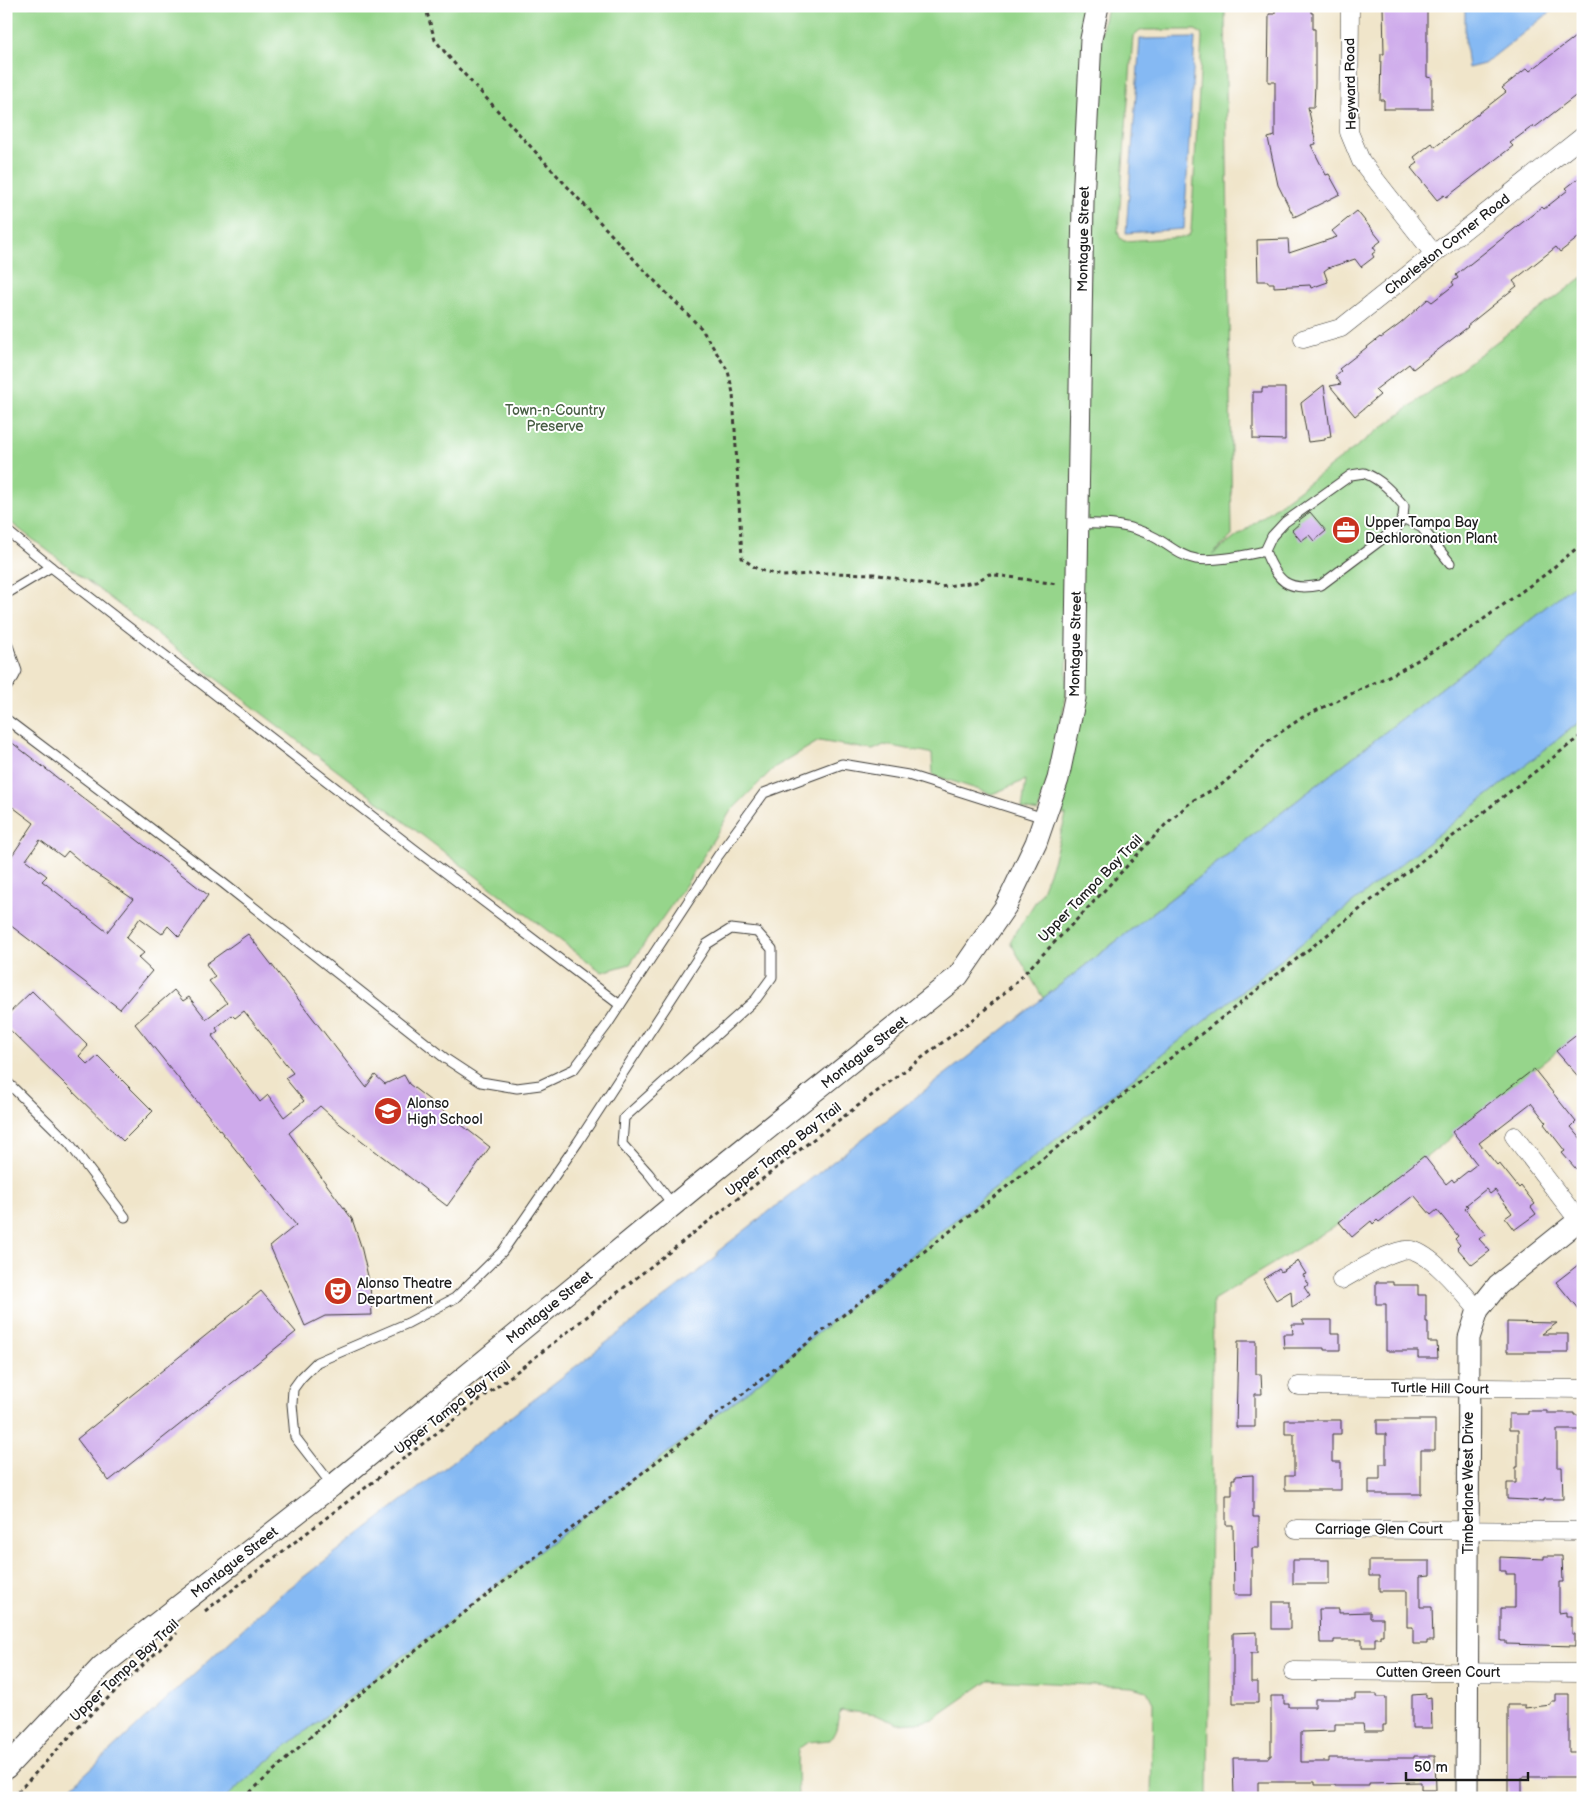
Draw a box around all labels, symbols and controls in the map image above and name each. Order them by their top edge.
street label: Heyward Road [1341,38,1360,130]
street label: Montague Street [1074,185,1093,292]
street label: Charleston Corner Road [1381,190,1513,299]
park label: Town-n-Country Preserve [505,402,606,435]
place label: Upper Tampa Bay Dechloronation Plant [1365,514,1498,547]
office icon: Upper Tampa Bay Dechloronation Plant [1331,515,1361,545]
street label: Montague Street [1066,590,1085,697]
street label: Upper Tampa Bay Trail [1035,831,1146,946]
street label: Montague Street [818,1012,911,1092]
place label: Alonso High School [407,1095,483,1128]
school or university icon: Alonso High School [373,1096,403,1126]
street label: Upper Tampa Bay Trail [722,1099,845,1200]
street label: Montague Street [503,1267,596,1347]
place label: Alonso Theatre Department [357,1275,452,1308]
theatre icon: Alonso Theatre Department [323,1276,353,1306]
street label: Upper Tampa Bay Trail [391,1357,514,1458]
street label: Turtle Hill Court [1391,1379,1490,1398]
street label: Timberlane West Drive [1460,1412,1477,1554]
street label: Carriage Glen Court [1315,1521,1444,1538]
street label: Montague Street [187,1523,282,1602]
street label: Upper Tampa Bay Trail [66,1616,182,1725]
street label: Cutten Green Court [1376,1664,1501,1681]
scale bar [1406,1749,1529,1781]
text: 50 m [1414,1758,1448,1777]

